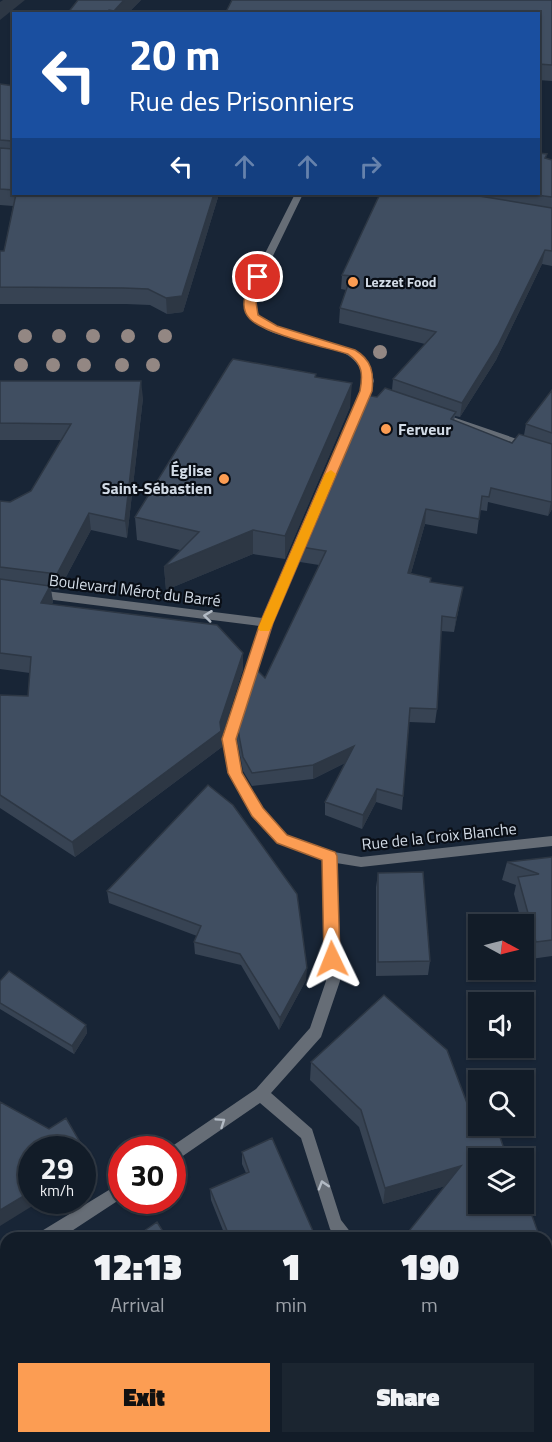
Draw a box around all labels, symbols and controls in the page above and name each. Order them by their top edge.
text: 20 m [129,22,221,86]
icon: left [30,36,108,114]
text: Rue des Prisonniers [129,80,354,121]
icon: left [165,150,198,183]
icon: ahead [228,150,261,183]
icon: ahead [291,150,324,183]
icon: right [354,150,387,183]
pin [232,251,283,302]
icon: arrive [241,260,274,293]
place label: Lezzet Food [365,271,437,292]
marker: Lezzet Food [346,275,360,289]
place label: Ferveur [398,417,451,441]
marker: Ferveur [379,422,393,436]
place label: Église Saint-Sébastien [102,458,212,500]
marker: Église Saint-Sébastien [217,472,231,486]
street label: Boulevard Mérot du Barré [48,568,222,612]
one-way arrow [204,610,213,622]
street label: Rue de la Croix Blanche [360,816,518,856]
north arrow [468,914,534,980]
map controls [468,914,534,1214]
position arrow [300,927,364,991]
button: sound [468,992,534,1058]
button: search [468,1070,534,1136]
one-way arrow [214,1118,225,1129]
speed limit sign: 30 [108,1136,186,1214]
text: 29 [40,1145,74,1191]
button: layers [468,1148,534,1214]
text: km/h [40,1179,74,1202]
one-way arrow [318,1180,330,1191]
text: 12:13 [93,1239,182,1294]
text: 1 [281,1239,301,1294]
text: 190 [400,1239,459,1294]
text: Arrival [110,1289,165,1320]
text: min [275,1289,307,1320]
text: m [421,1289,438,1320]
button: Exit [18,1363,270,1432]
button: Share [282,1363,534,1432]

